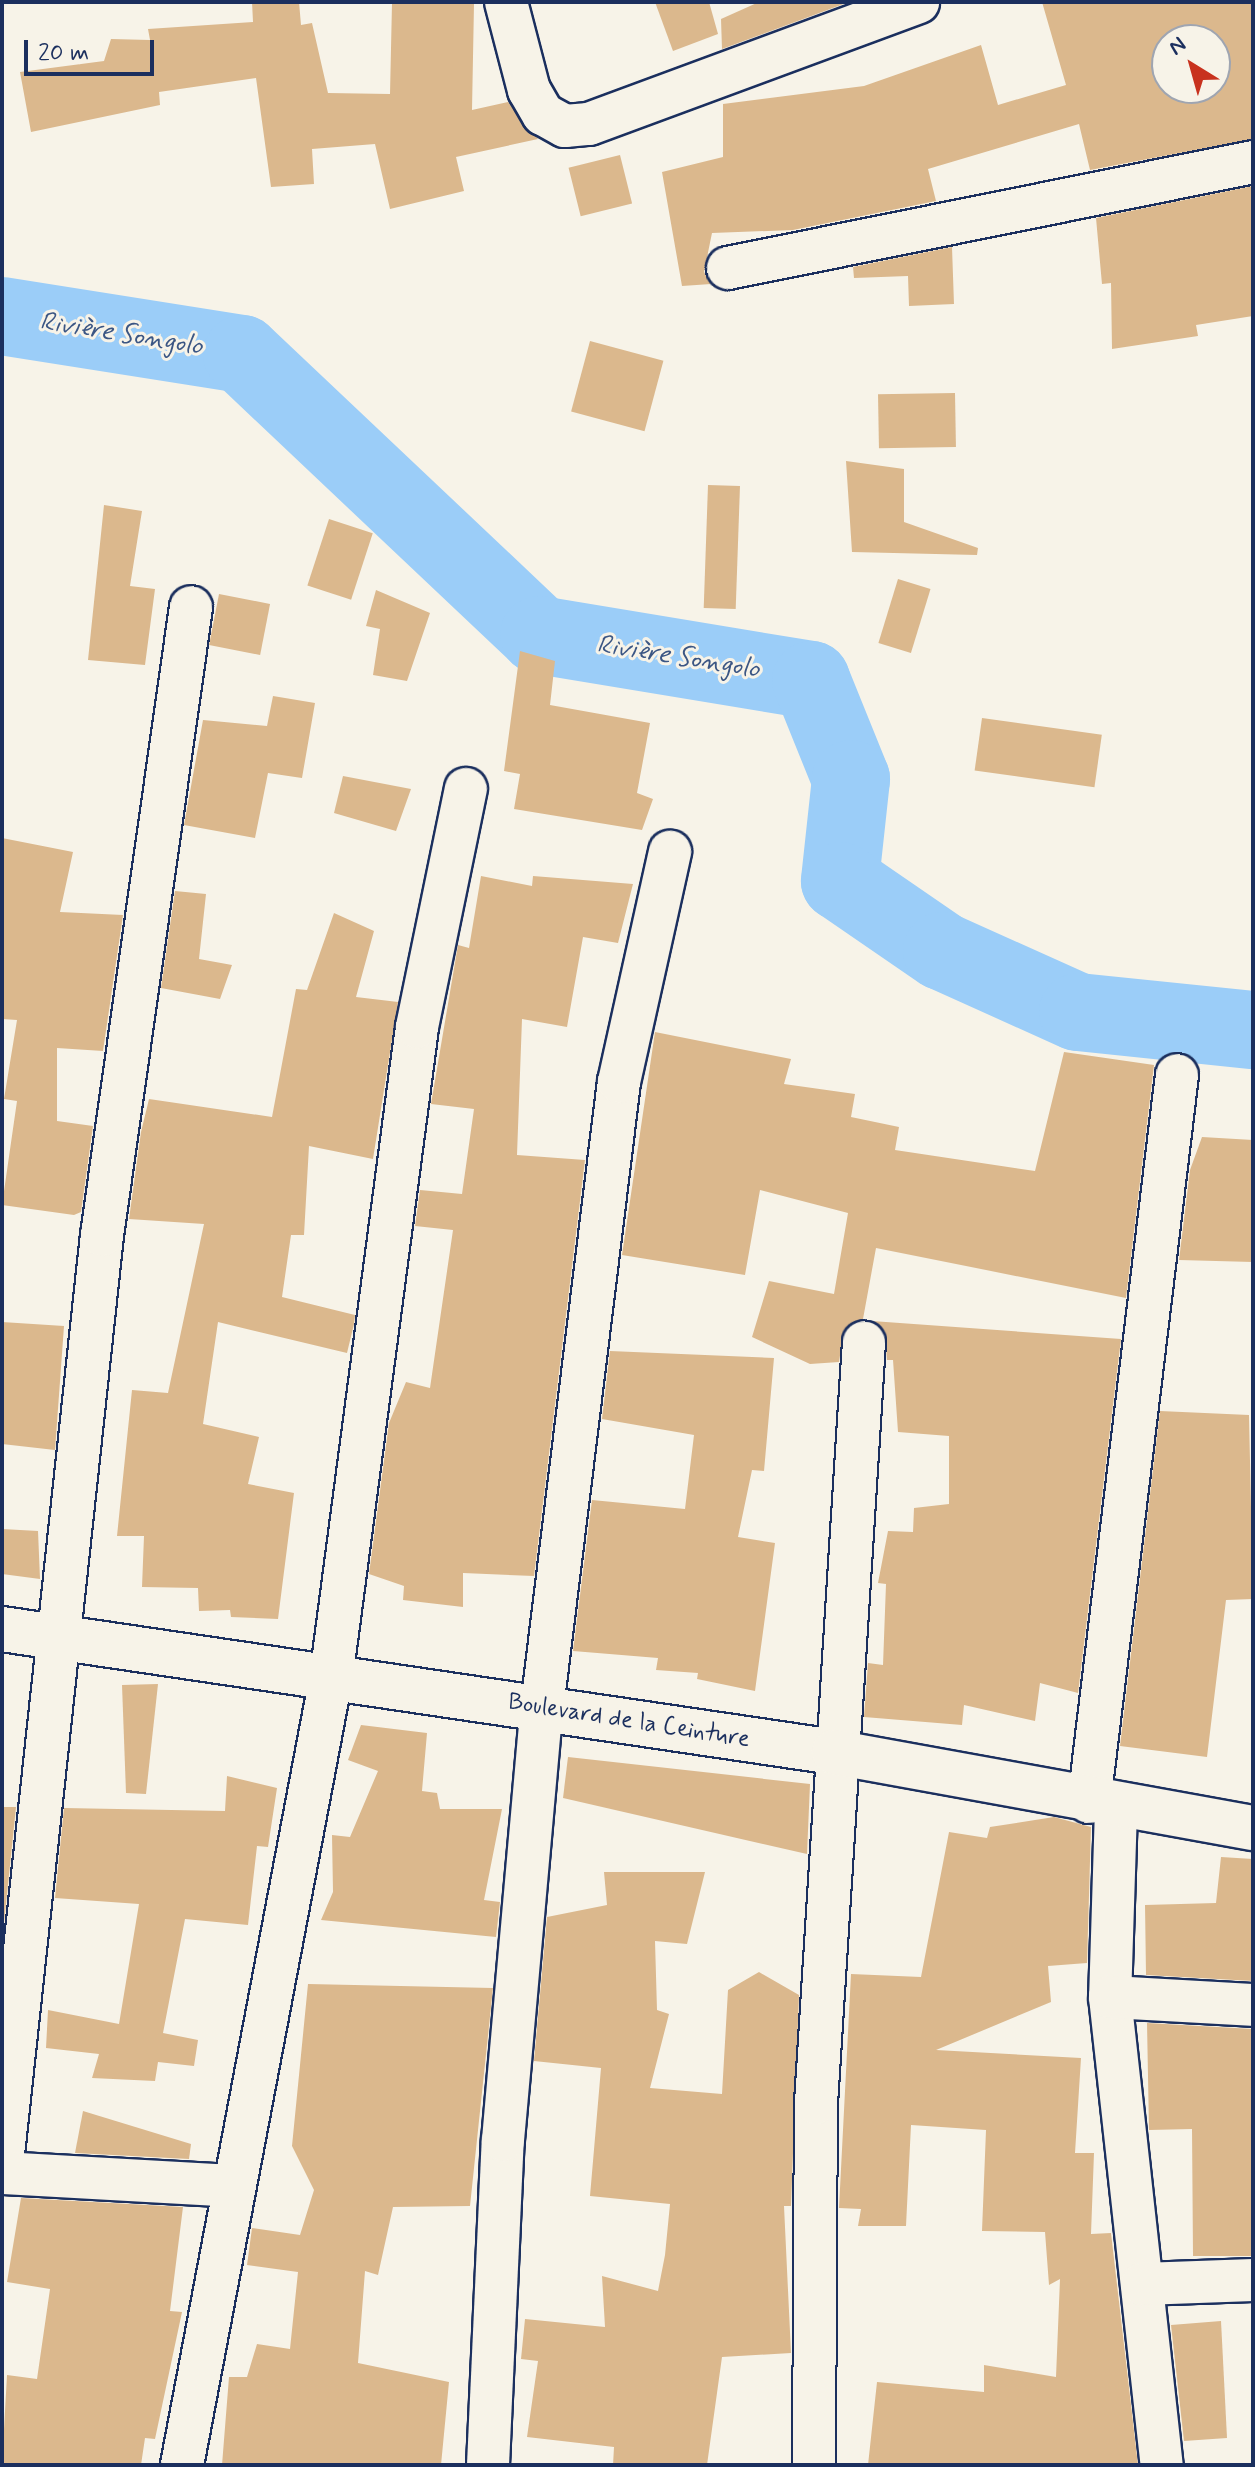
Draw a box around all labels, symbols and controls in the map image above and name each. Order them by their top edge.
scale bar [28,24,158,74]
north arrow [1151,24,1231,104]
text: N [1163,31,1192,62]
text: 20 m [38,38,89,69]
water label: Rivière Songolo [39,307,203,363]
water label: Rivière Songolo [596,630,760,686]
street label: Boulevard de la Ceinture [505,1687,753,1755]

